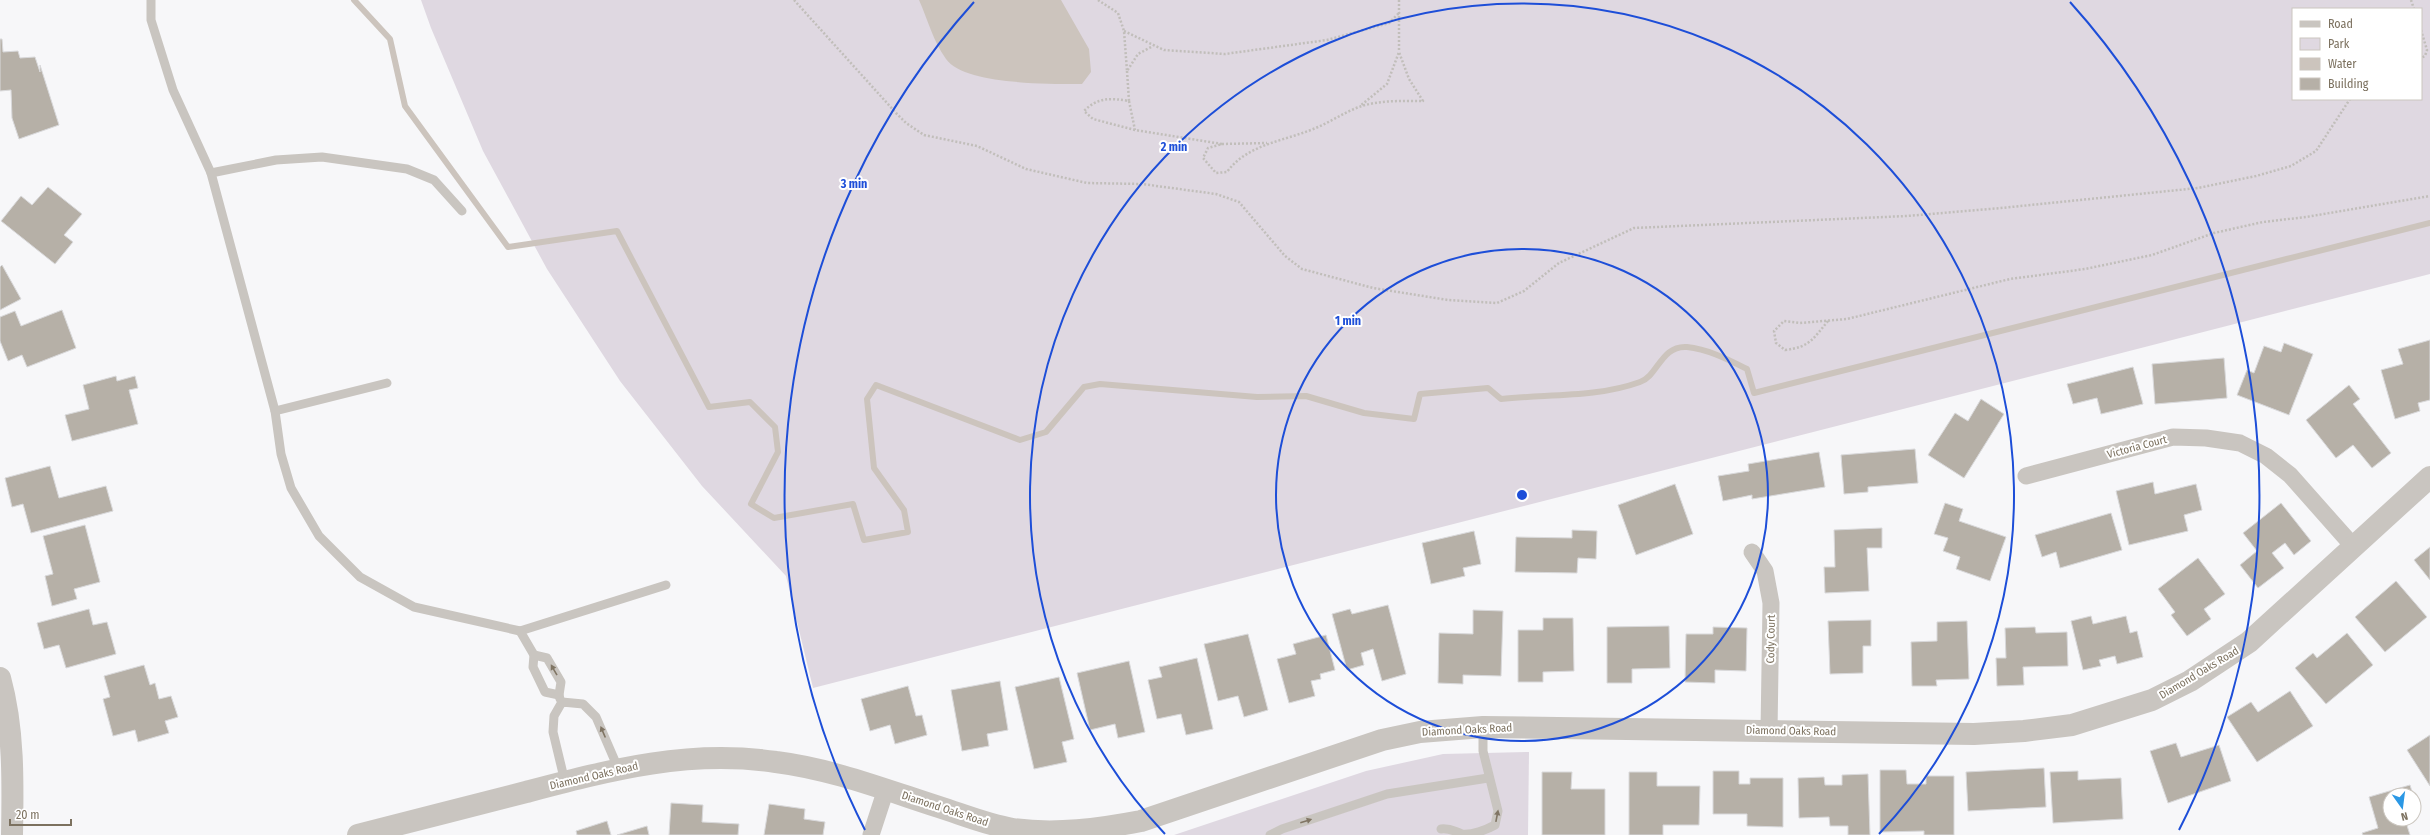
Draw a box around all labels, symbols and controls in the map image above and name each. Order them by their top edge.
legend [2292,8,2422,100]
text: Road [2328,17,2353,31]
text: Park [2328,37,2350,51]
text: Water [2328,57,2357,71]
text: Building [2328,77,2369,91]
text: 2 min [1160,140,1187,154]
text: 3 min [840,177,867,191]
text: 1 min [1335,314,1361,328]
street label: Victoria Court [2106,433,2169,461]
centre of rings [1515,488,1529,502]
street label: Cody Court [1764,614,1778,664]
street label: Diamond Oaks Road [2157,644,2241,702]
one-way arrow [551,664,558,676]
street label: Diamond Oaks Road [1422,721,1512,739]
street label: Diamond Oaks Road [1746,724,1836,738]
one-way arrow [599,726,606,738]
street label: Diamond Oaks Road [548,759,640,793]
north arrow [2382,787,2422,827]
street label: Diamond Oaks Road [900,789,990,829]
scale bar [10,801,71,827]
text: 20 m [16,808,40,822]
text: N [2400,809,2409,823]
one-way arrow [1494,810,1500,822]
one-way arrow [1300,818,1312,824]

